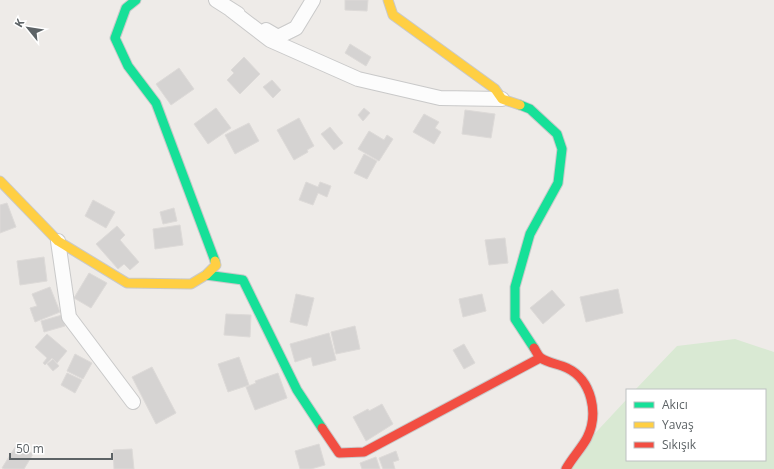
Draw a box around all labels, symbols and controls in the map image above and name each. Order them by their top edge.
north arrow [8,8,48,48]
text: K [11,15,28,30]
legend [626,389,766,461]
text: Akıcı [662,396,688,413]
text: Yavaş [662,416,694,433]
scale bar [10,435,112,461]
text: Sıkışık [662,436,697,453]
text: 50 m [16,440,44,457]

